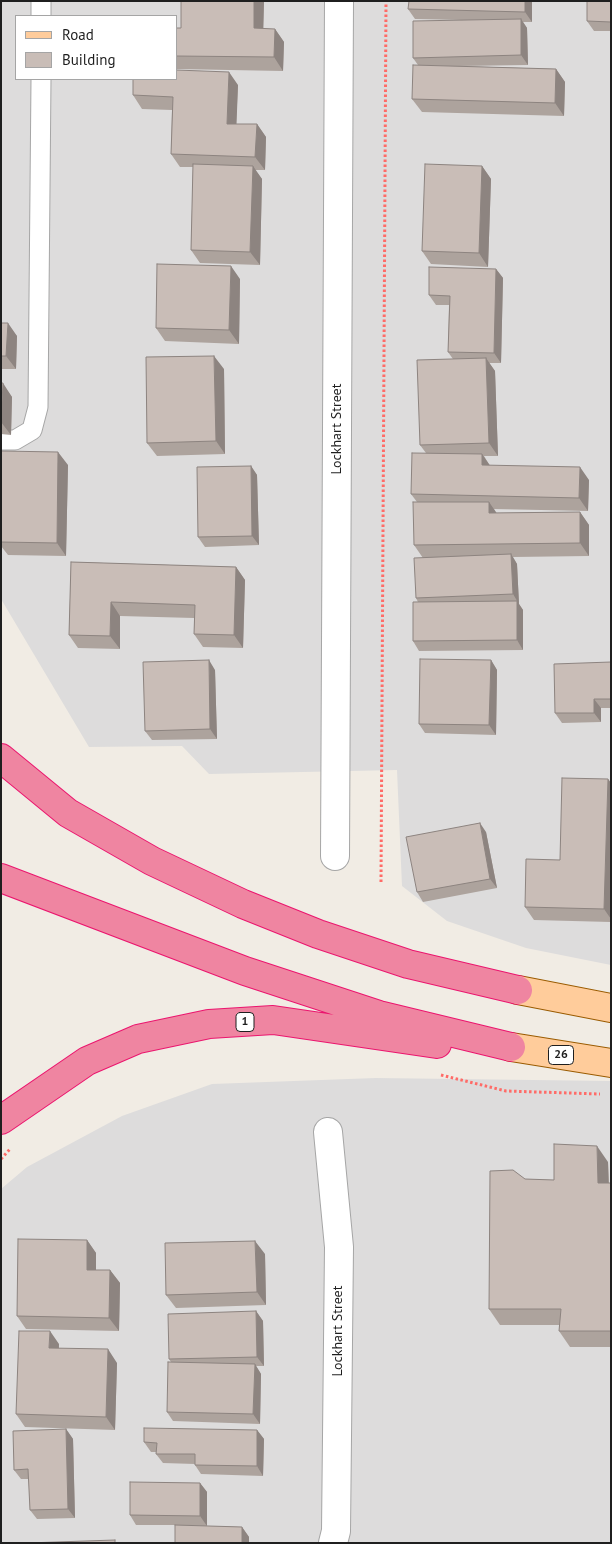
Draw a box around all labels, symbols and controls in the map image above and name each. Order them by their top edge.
legend [15,15,178,80]
text: Road [62,25,94,44]
text: Building [62,50,116,69]
street label: Lockhart Street [329,384,345,474]
road number: 1 [236,1012,254,1032]
road number: 26 [548,1046,574,1064]
street label: Lockhart Street [330,1286,346,1376]

